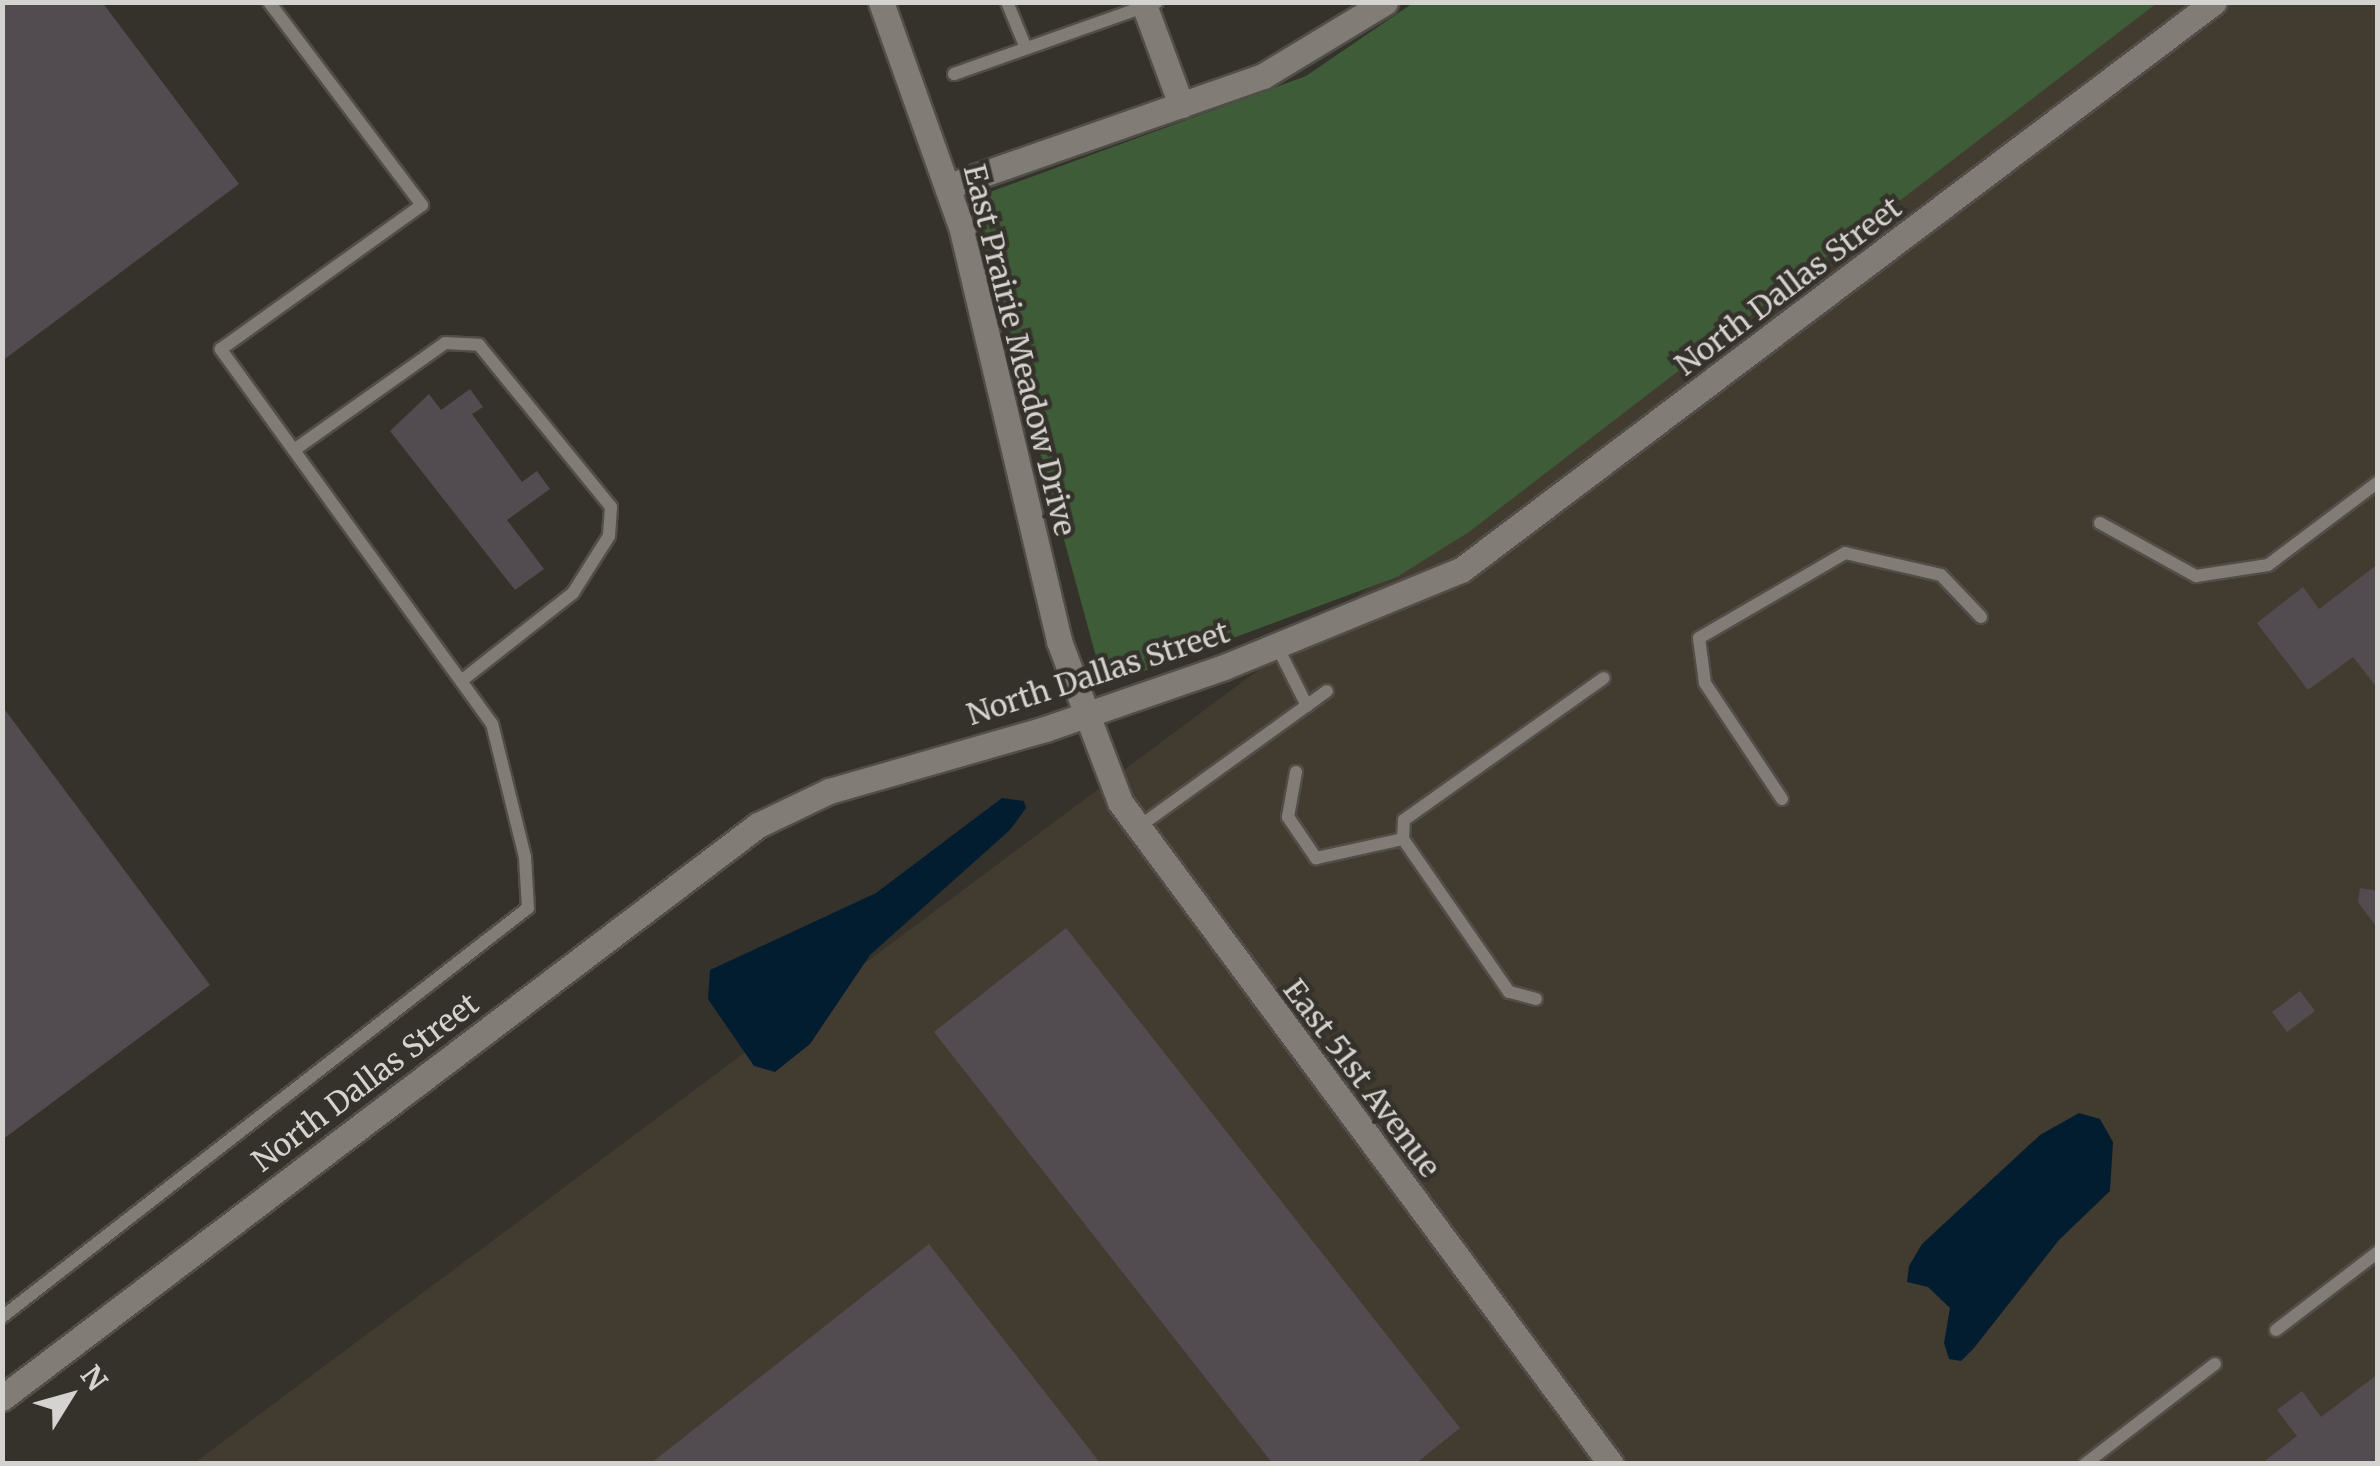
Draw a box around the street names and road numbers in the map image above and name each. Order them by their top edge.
street label: East Prairie Meadow Drive [956,161,1084,539]
street label: North Dallas Street [1668,189,1908,383]
street label: North Dallas Street [962,614,1234,732]
street label: East 51st Avenue [1276,972,1448,1184]
street label: North Dallas Street [245,985,485,1179]

